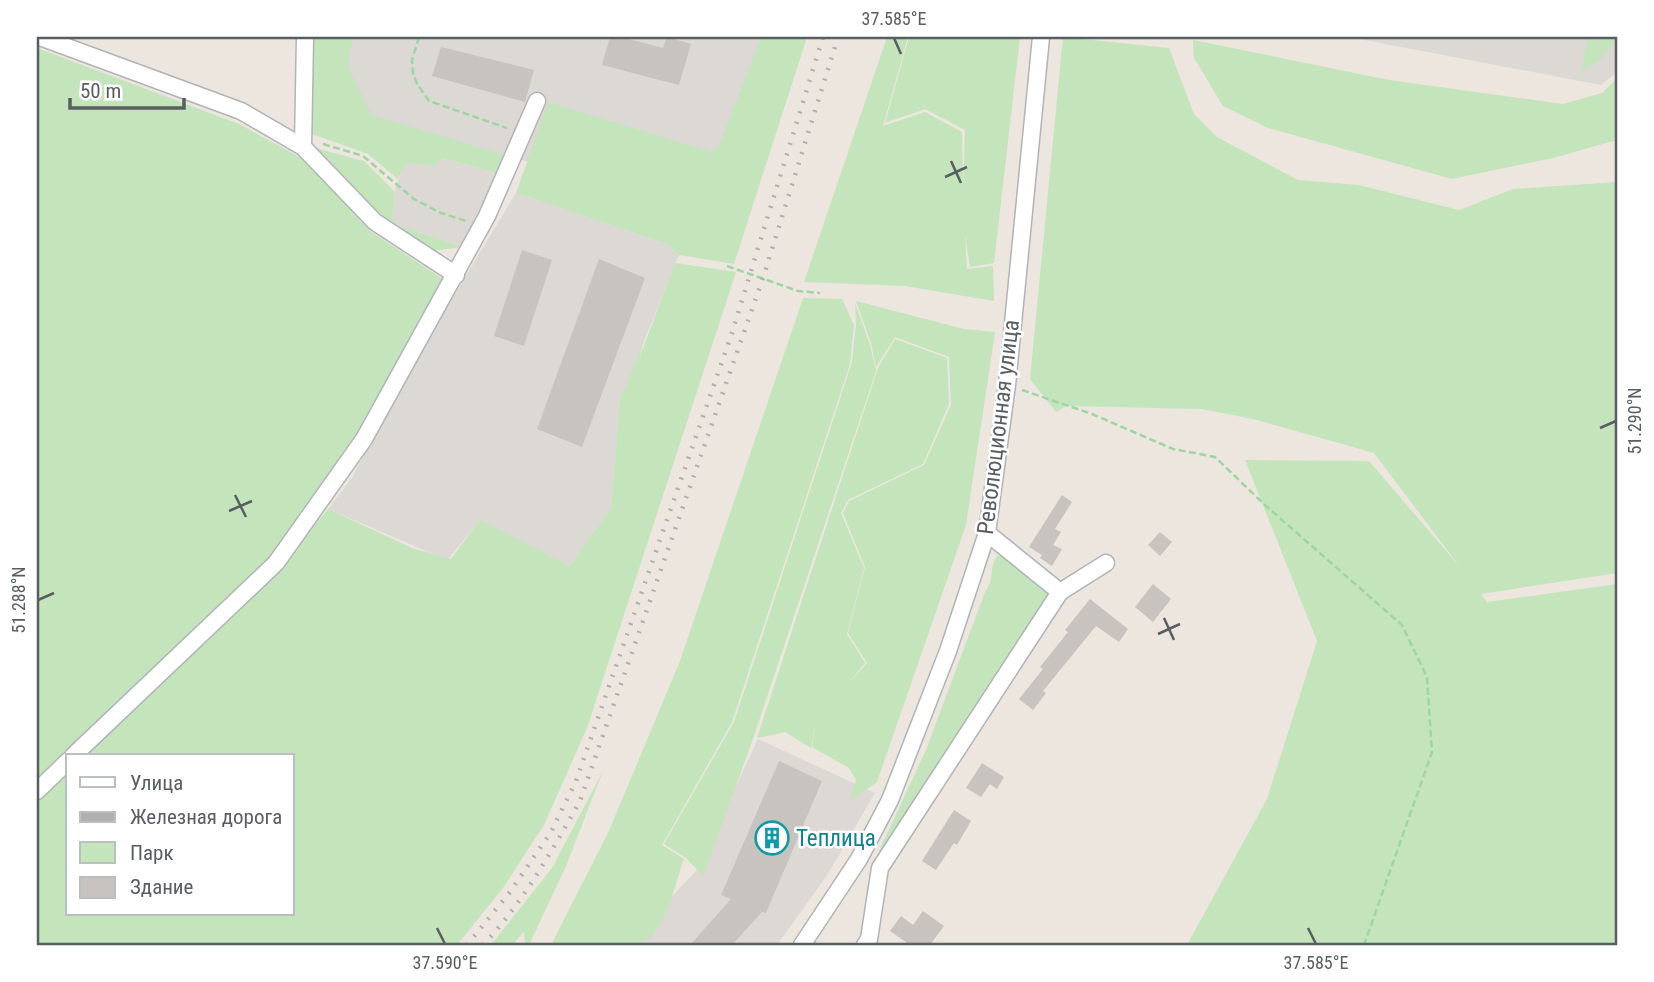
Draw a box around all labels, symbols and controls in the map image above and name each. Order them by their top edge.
text: 37.585°E [862,8,926,29]
scale bar [70,66,184,110]
text: 50 m [80,79,121,103]
street label: Революционная улица [972,318,1025,536]
text: 51.290°N [1624,387,1645,455]
text: 51.288°N [8,566,29,634]
legend [66,754,294,916]
text: Улица [130,771,183,795]
text: Железная дорога [130,805,282,829]
building icon: Теплица [753,819,791,857]
place label: Теплица [796,825,876,852]
text: Парк [130,841,174,865]
text: Здание [130,875,194,899]
text: 37.590°E [413,952,477,973]
text: 37.585°E [1284,952,1348,973]

